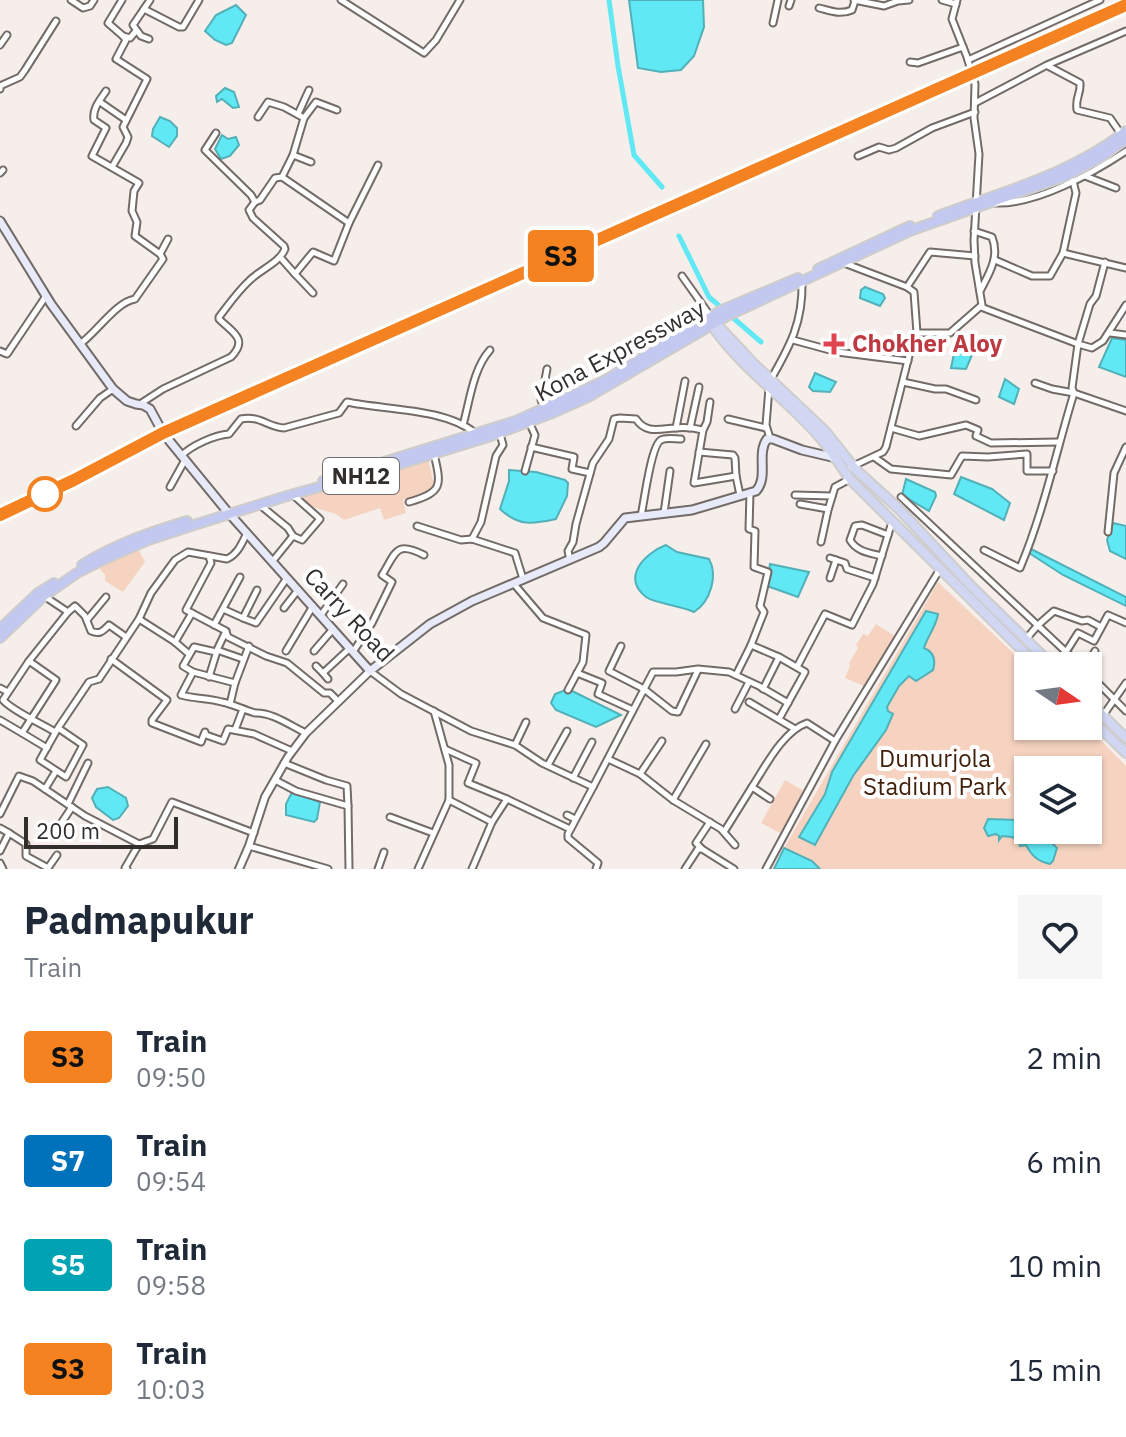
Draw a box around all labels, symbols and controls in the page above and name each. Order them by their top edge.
line badge: S3 [525,230,597,282]
text: S3 [544,237,578,274]
street label: Kona Expressway [529,292,710,408]
place label: Chokher Aloy [852,327,1002,359]
marker: Chokher Aloy [823,333,845,355]
road number: NH12 [323,458,399,494]
unlabelled marker [28,477,62,511]
street label: Carry Road [298,560,402,669]
north arrow [1014,652,1102,740]
map controls [1014,652,1102,844]
park label: Dumurjola Stadium Park [863,742,1007,802]
button: layers [1014,756,1102,844]
scale bar [24,813,178,849]
text: 200 m [36,816,100,845]
text: Padmapukur [24,895,254,944]
button: heart [1018,895,1102,979]
text: Train [24,950,82,984]
text: Train [136,1021,207,1060]
text: S3 [51,1038,85,1075]
text: 2 min [1026,1038,1102,1077]
text: 09:50 [136,1060,206,1094]
text: Train [136,1125,207,1164]
text: S7 [51,1142,85,1179]
text: 6 min [1026,1142,1102,1181]
text: 09:54 [136,1164,206,1198]
text: Train [136,1229,207,1268]
text: S5 [51,1246,85,1283]
text: 10 min [1008,1246,1102,1285]
text: 09:58 [136,1268,206,1302]
text: Train [136,1333,207,1372]
text: S3 [51,1350,85,1387]
text: 15 min [1008,1350,1102,1389]
text: 10:03 [136,1372,206,1406]

